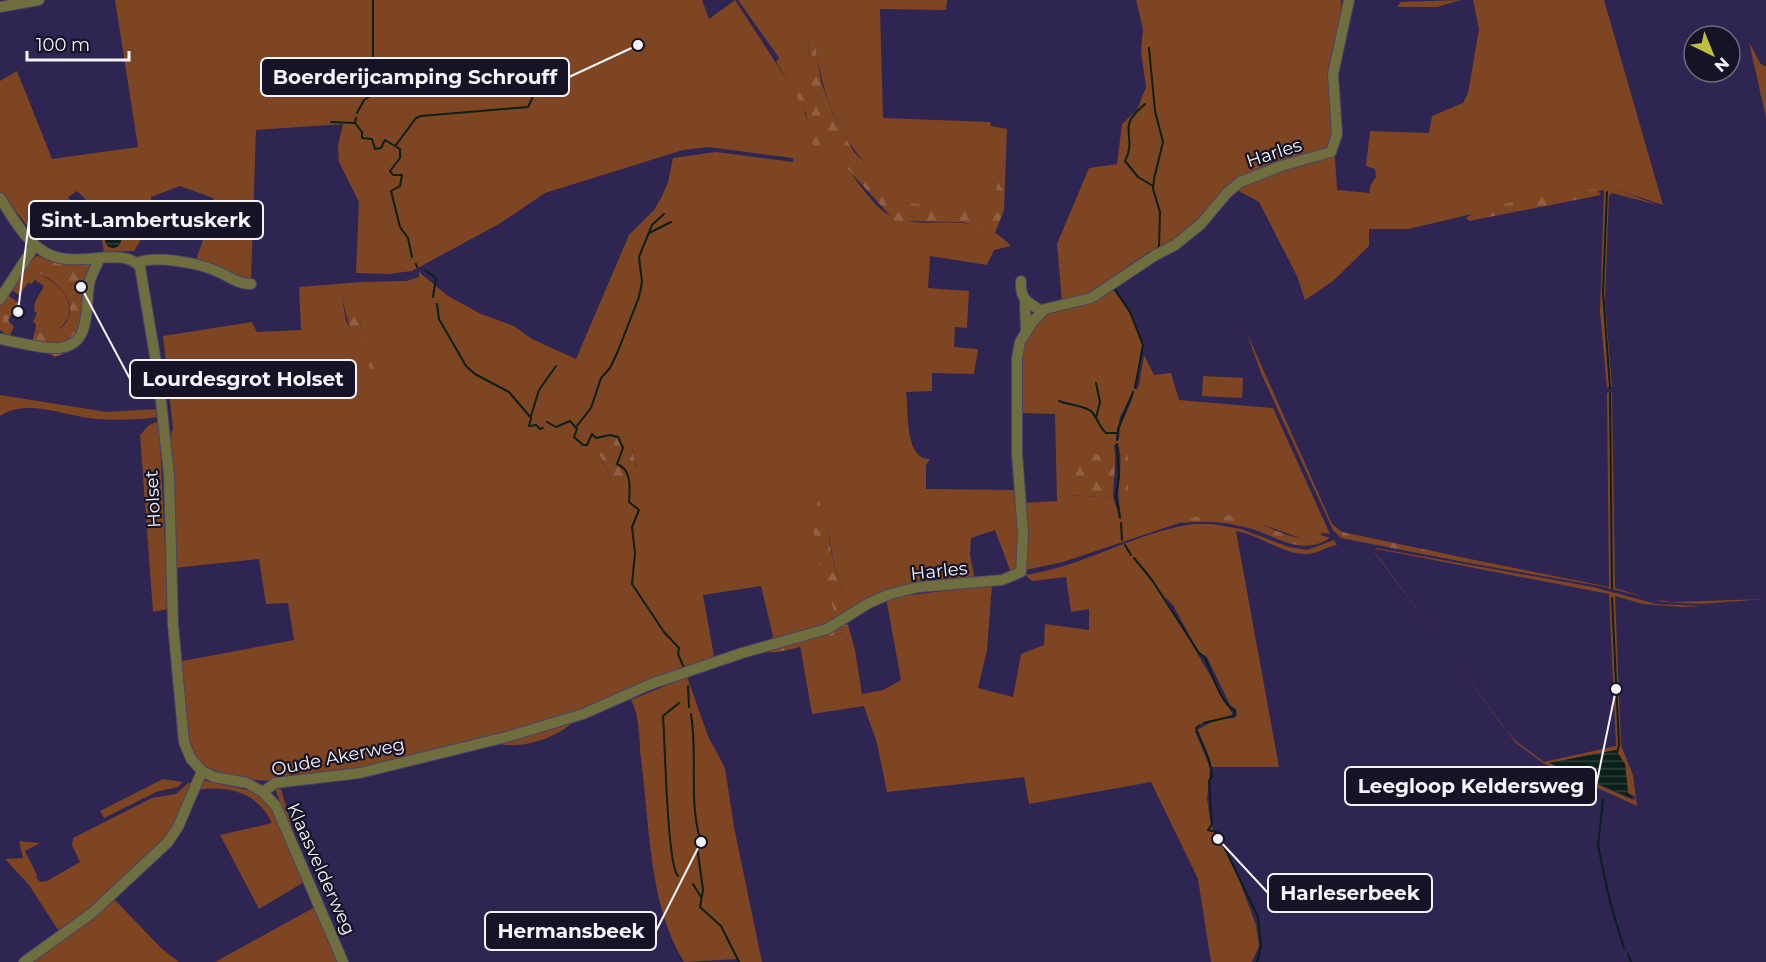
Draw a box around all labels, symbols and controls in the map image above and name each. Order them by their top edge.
scale bar [27,24,129,62]
north arrow [1682,24,1742,84]
text: 100 m [36,34,90,56]
text: N [1711,53,1733,76]
callout: Boerderijcamping Schrouff [261,58,569,96]
text: Boerderijcamping Schrouff [273,65,558,89]
street label: Harles [1244,134,1305,172]
callout: Sint-Lambertuskerk [29,201,263,239]
text: Sint-Lambertuskerk [41,208,252,232]
callout: Lourdesgrot Holset [130,360,356,398]
text: Lourdesgrot Holset [142,367,344,391]
street label: Holset [141,470,165,528]
street label: Harles [910,557,969,585]
street label: Oude Akerweg [269,733,407,781]
callout: Leegloop Keldersweg [1345,767,1596,805]
text: Leegloop Keldersweg [1358,774,1584,798]
street label: Klaasvelderweg [282,800,360,938]
callout: Harleserbeek [1268,874,1432,912]
text: Harleserbeek [1280,881,1421,905]
callout: Hermansbeek [485,912,656,950]
text: Hermansbeek [497,919,646,943]

